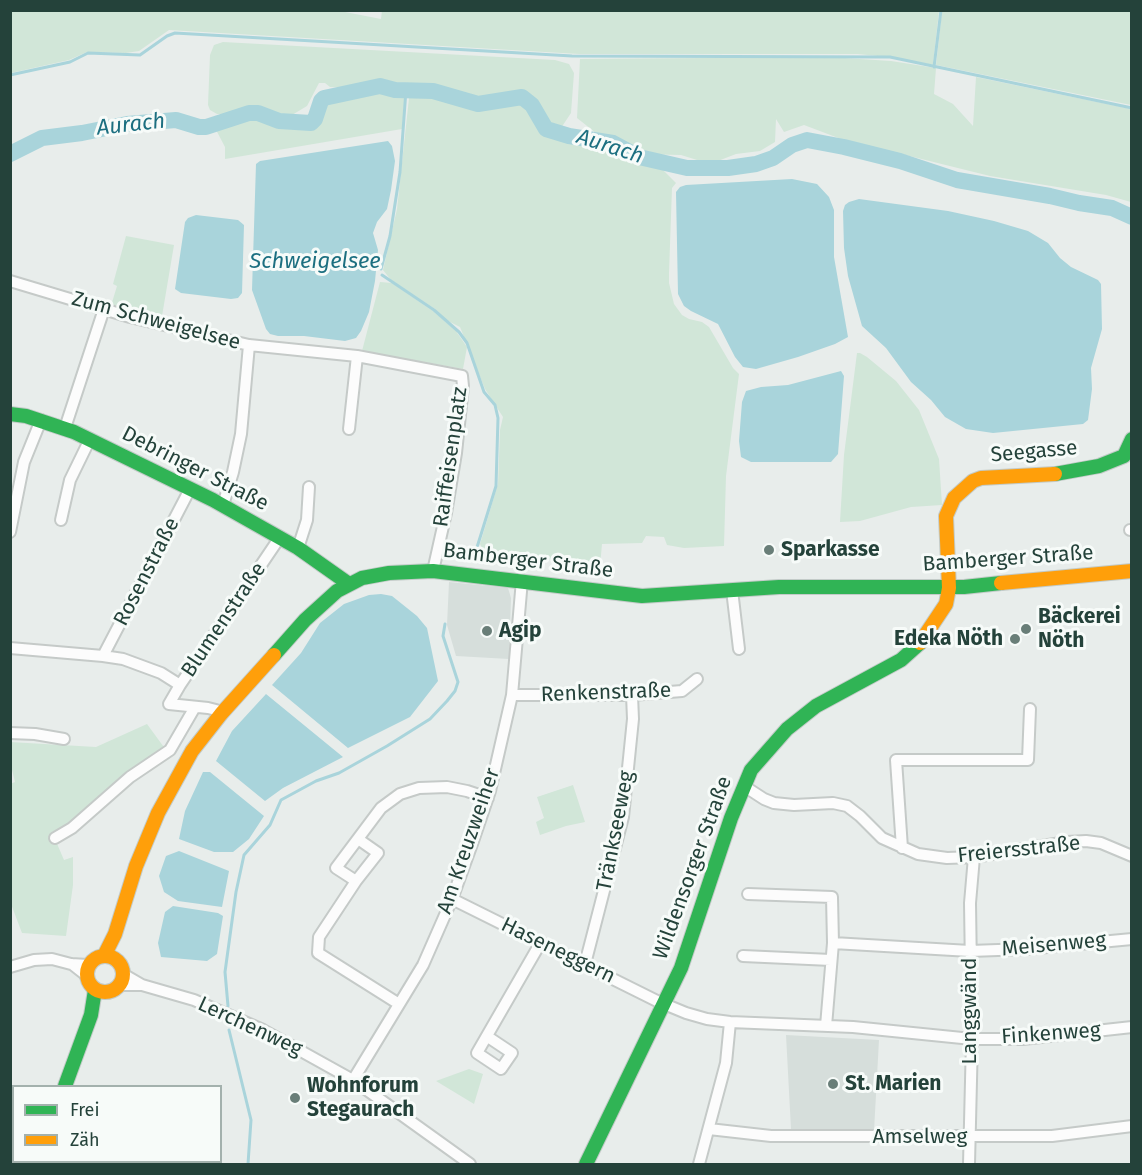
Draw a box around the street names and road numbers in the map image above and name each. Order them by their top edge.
street label: Zum Schweigelsee [69,286,243,356]
street label: Raiffeisenplatz [429,385,473,529]
street label: Debringer Straße [117,421,273,517]
street label: Seegasse [990,436,1078,468]
street label: Rosenstraße [109,514,185,630]
street label: Bamberger Straße [441,538,615,584]
street label: Bamberger Straße [922,540,1094,578]
street label: Blumenstraße [176,558,272,682]
street label: Renkenstraße [540,678,672,708]
street label: Am Kreuzweiher [432,765,506,917]
street label: Tränkseeweg [592,769,640,893]
street label: Wildensorger Straße [648,773,738,963]
street label: Freiersstraße [956,831,1082,869]
street label: Haseneggern [497,913,619,989]
street label: Meisenweg [1001,928,1107,962]
street label: Langgwänd [957,958,983,1064]
street label: Lerchenweg [194,992,306,1062]
street label: Finkenweg [1000,1018,1102,1050]
street label: Amselweg [873,1124,967,1150]

